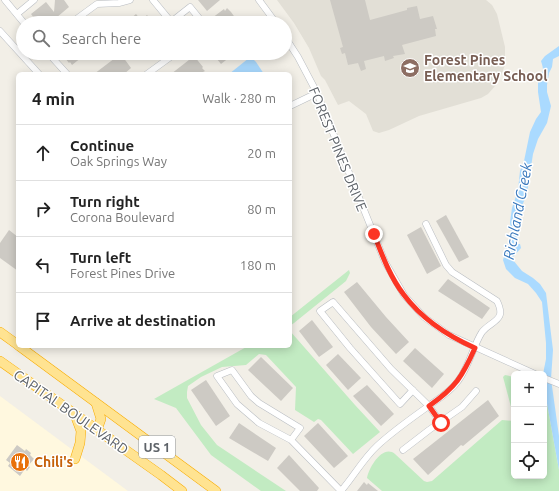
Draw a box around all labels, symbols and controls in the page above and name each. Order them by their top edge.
search box [16,16,292,60]
icon: search [30,27,52,49]
text: Search here [62,30,141,47]
place label: Forest Pines Elementary School [424,52,547,84]
school or university icon: Forest Pines Elementary School [399,57,421,79]
street label: FOREST PINES DRIVE [306,85,370,214]
text: 4 min [32,89,75,108]
text: Walk · 280 m [202,91,276,105]
text: Continue [70,137,134,154]
icon: ahead [32,142,54,164]
text: 20 m [247,146,276,160]
text: Oak Springs Way [70,154,167,168]
water label: Richland Creek [500,161,535,261]
text: Turn right [70,193,140,210]
icon: right [32,198,54,220]
text: 80 m [247,202,276,216]
text: Corona Boulevard [70,210,175,224]
route end [365,225,383,243]
text: Turn left [70,249,131,266]
icon: left [32,254,54,276]
text: 180 m [240,258,276,272]
text: Forest Pines Drive [70,266,175,280]
icon: arrive [32,310,54,332]
text: Arrive at destination [70,312,216,329]
street label: CAPITAL BOULEVARD [10,366,132,458]
map controls [511,371,547,479]
button: + [511,371,547,407]
button: − [511,407,547,443]
route start [432,414,450,432]
road number: US 1 [139,436,175,458]
button: locate [511,443,547,479]
restaurant icon: Chili's [9,451,31,473]
place label: Chili's [34,454,74,470]

